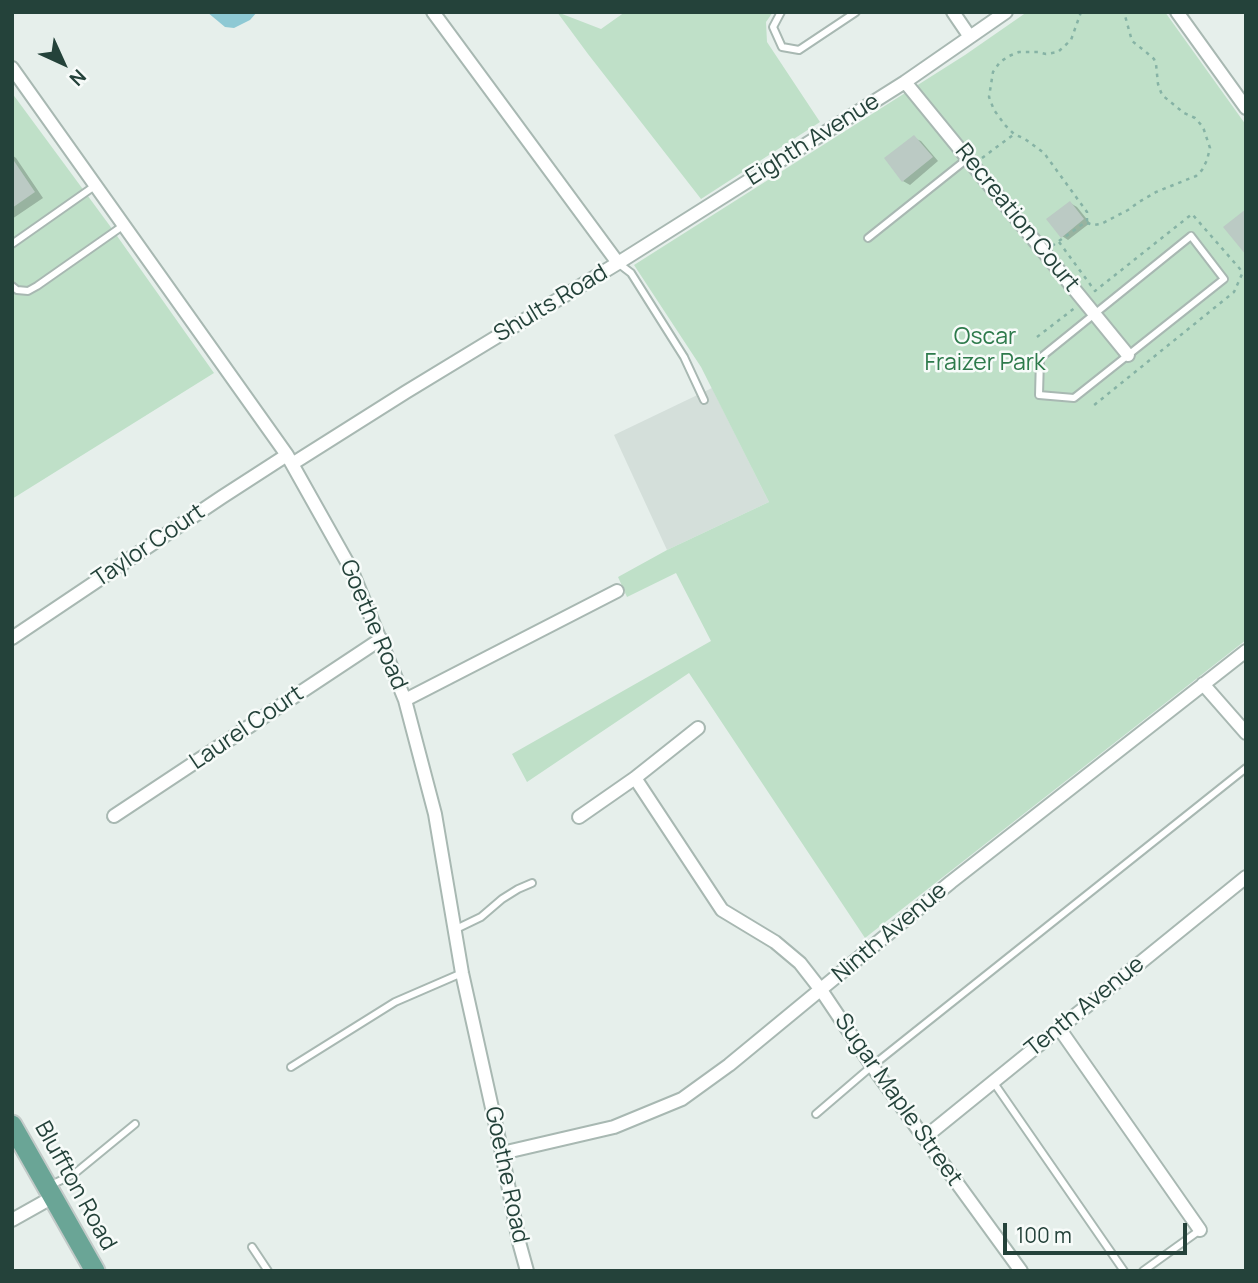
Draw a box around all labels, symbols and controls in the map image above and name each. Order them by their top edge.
north arrow [28,28,98,98]
text: N [64,64,92,92]
street label: Eighth Avenue [741,88,885,192]
street label: Recreation Court [949,138,1085,298]
street label: Shults Road [489,259,613,349]
park label: Oscar Fraizer Park [925,324,1045,378]
street label: Taylor Court [88,498,210,594]
street label: Goethe Road [333,556,413,694]
street label: Laurel Court [185,680,309,776]
street label: Ninth Avenue [827,877,953,989]
street label: Tenth Avenue [1020,951,1150,1063]
street label: Sugar Maple Street [828,1009,968,1191]
street label: Goethe Road [478,1104,534,1246]
street label: Bluffton Road [28,1117,122,1255]
scale bar [1006,1210,1190,1254]
text: 100 m [1016,1221,1072,1249]

